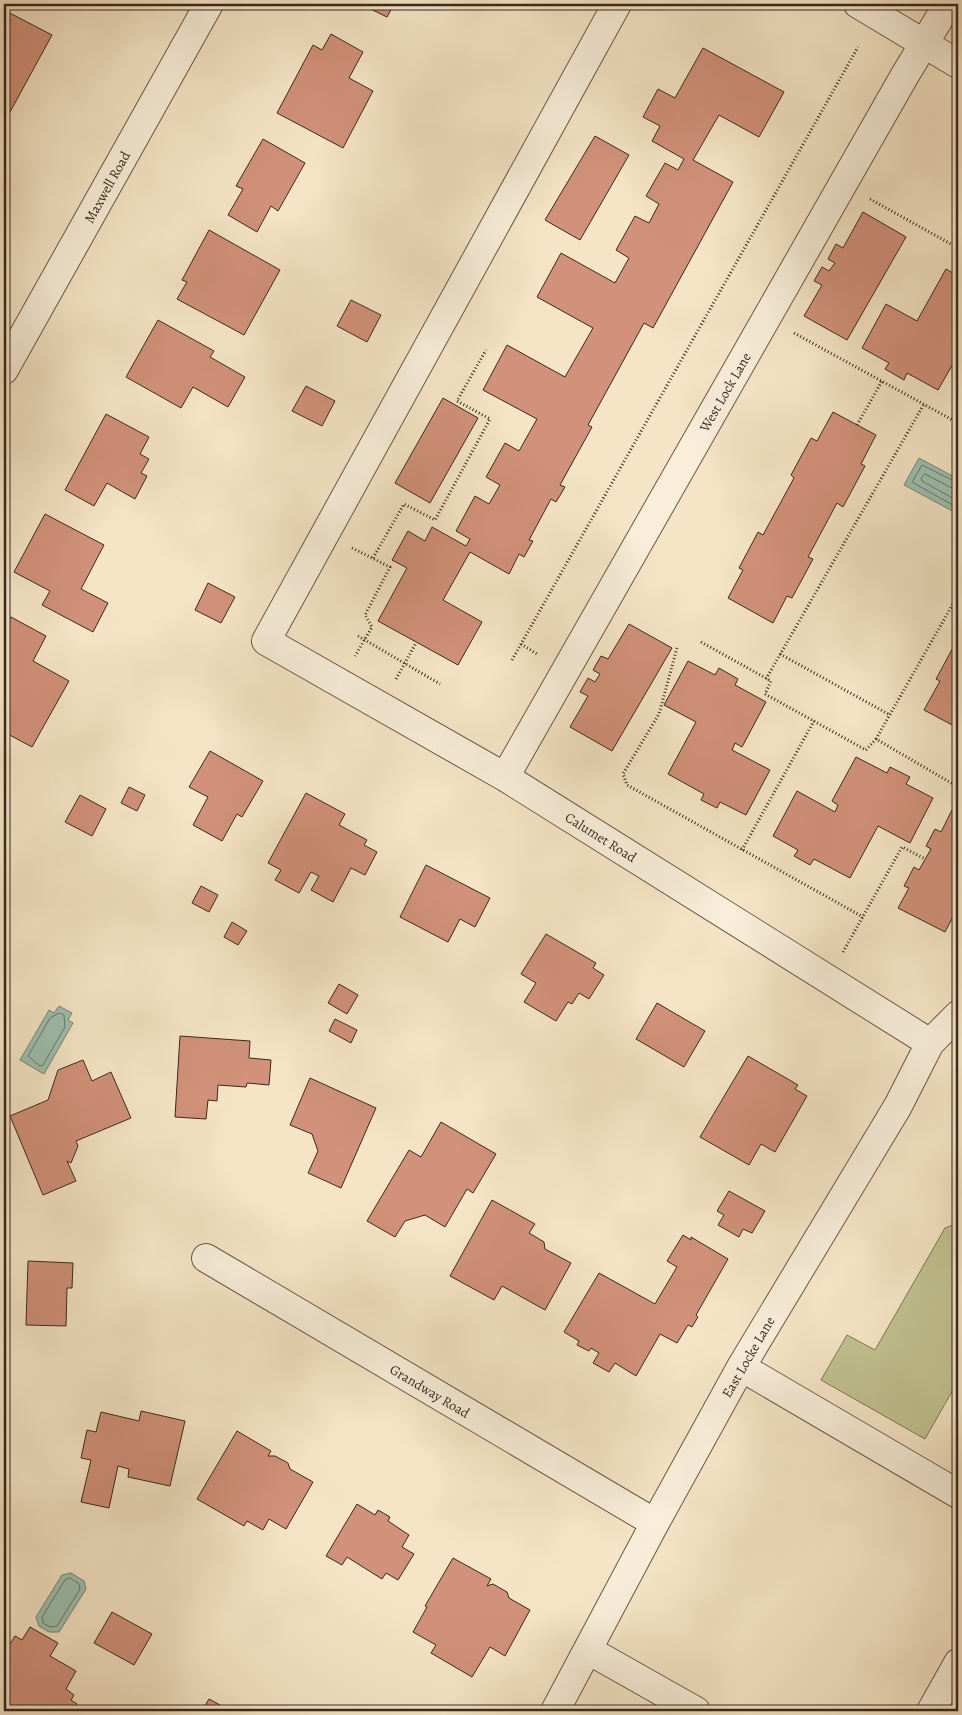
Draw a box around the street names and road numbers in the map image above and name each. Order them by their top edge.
street label: Maxwell Road [80,147,135,227]
street label: West Lock Lane [695,349,756,436]
street label: Calumet Road [561,808,640,867]
street label: East Locke Lane [717,1313,779,1401]
street label: Grandway Road [386,1360,474,1423]

